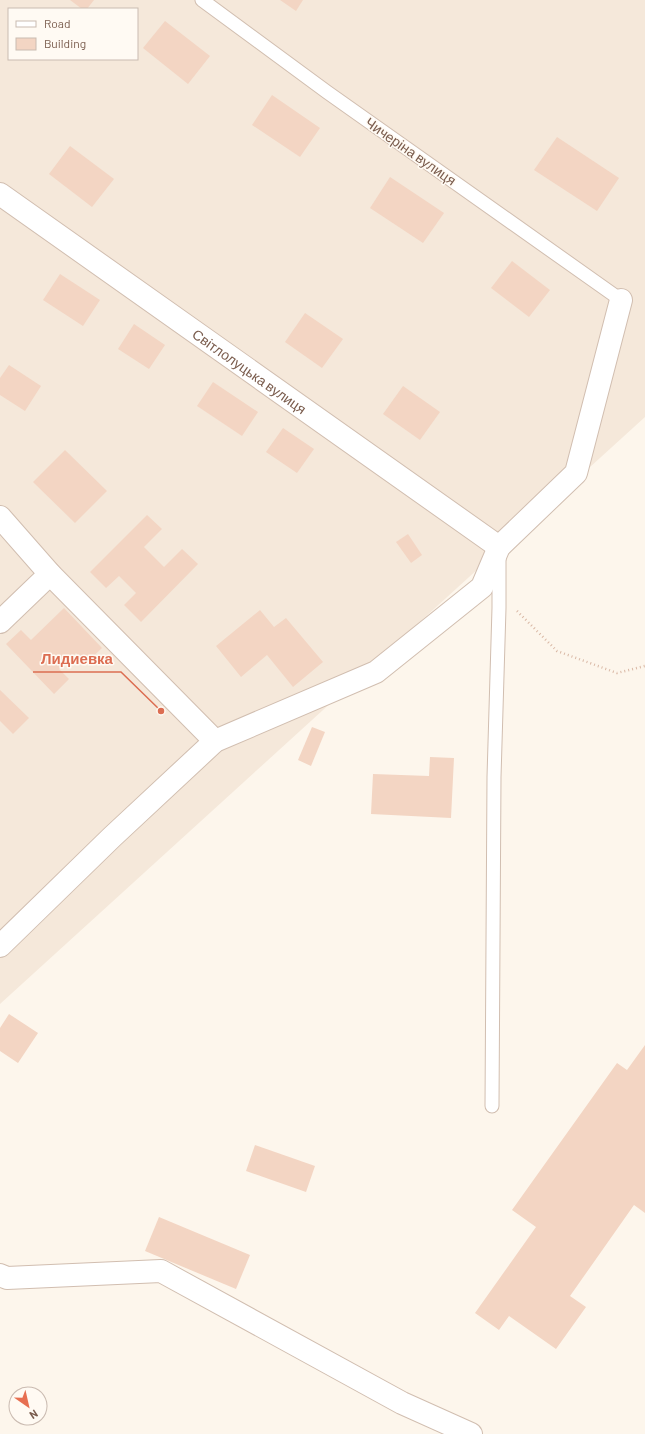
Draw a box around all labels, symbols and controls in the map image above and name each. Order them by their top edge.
legend [8,8,138,60]
text: Road [44,16,71,30]
text: Building [44,36,86,50]
street label: Чичеріна вулиця [362,113,460,189]
street label: Світлолуцька вулиця [190,325,310,417]
callout: Лидиевка [33,645,121,672]
text: Лидиевка [41,649,114,667]
north arrow [8,1386,48,1426]
text: N [27,1407,41,1422]

